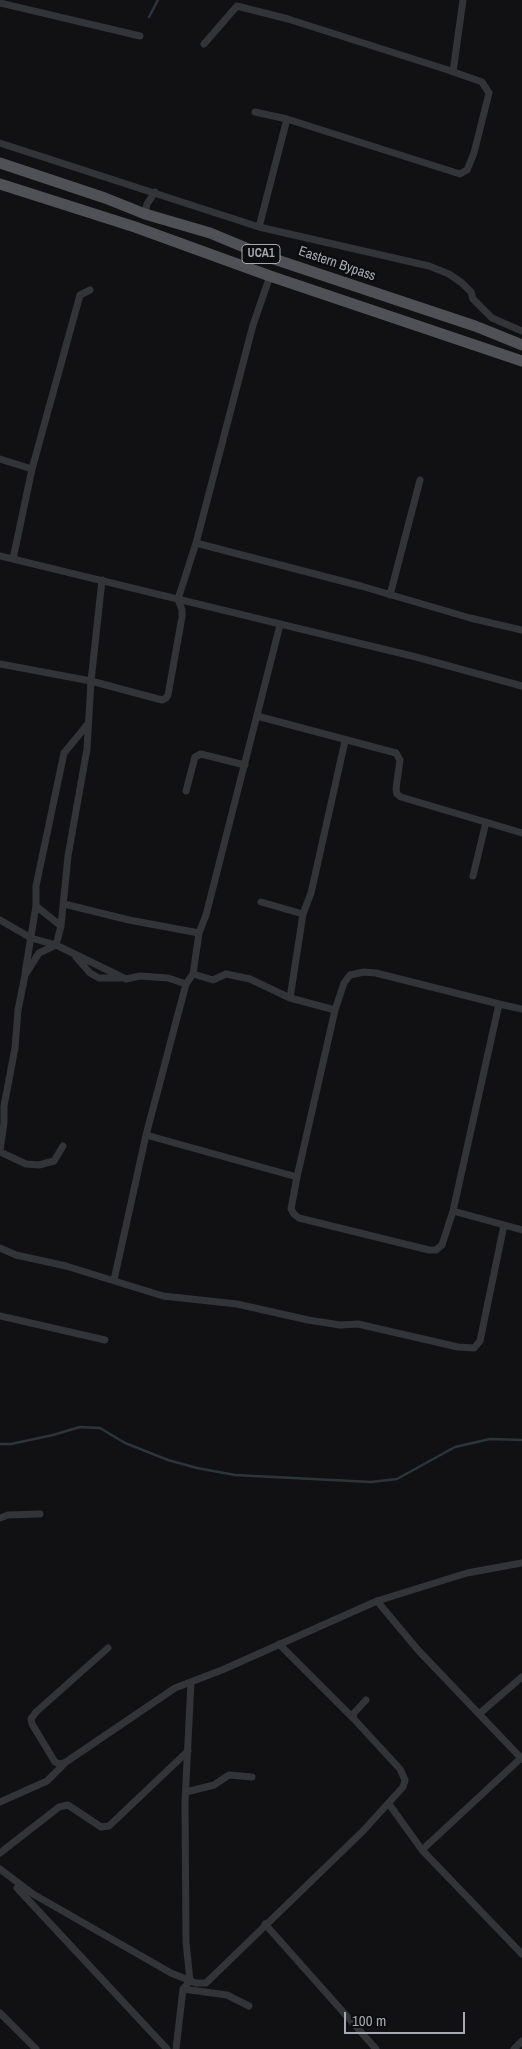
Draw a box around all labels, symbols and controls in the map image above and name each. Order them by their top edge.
street label: Eastern Bypass [296,243,378,285]
road number: UCA1 [242,244,280,264]
scale bar [347,2002,468,2034]
text: 100 m [352,2010,386,2031]

